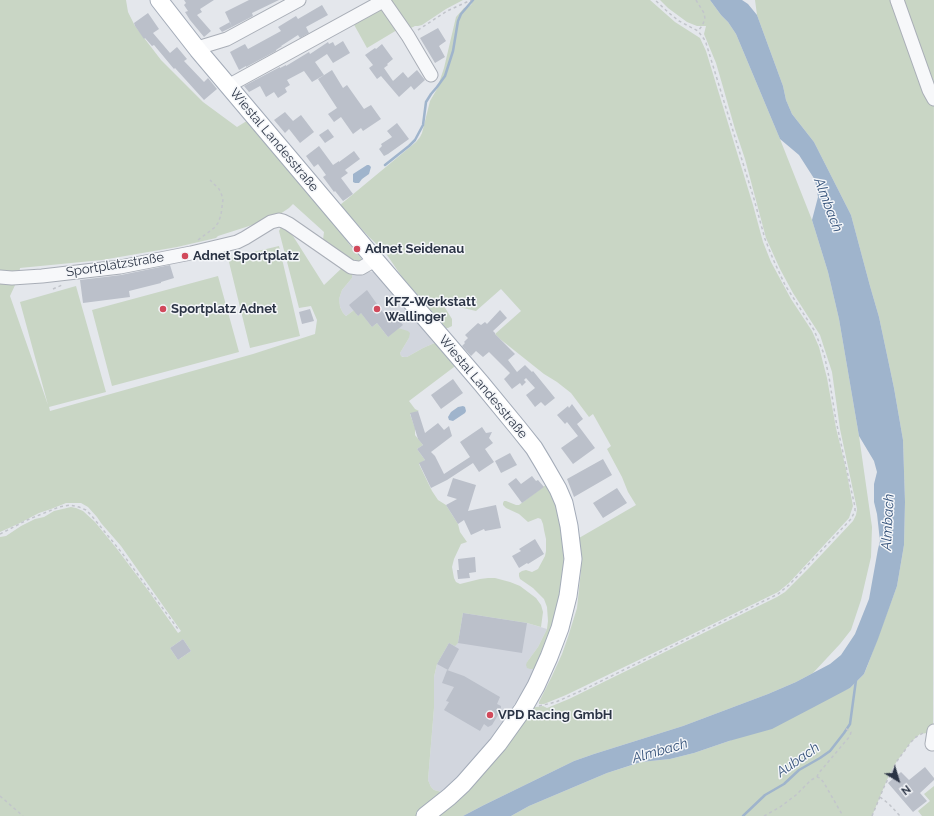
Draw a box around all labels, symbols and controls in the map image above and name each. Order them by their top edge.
street label: Wiestal Landesstraße [226,85,322,195]
water label: Almbach [810,175,846,235]
place label: Adnet Seidenau [365,241,464,257]
marker: Adnet Seidenau [352,244,362,254]
place label: Adnet Sportplatz [193,248,299,264]
street label: Sportplatzstraße [65,250,165,280]
marker: Adnet Sportplatz [180,251,190,261]
place label: KFZ-Werkstatt Wallinger [385,294,476,325]
place label: Sportplatz Adnet [171,301,277,317]
marker: Sportplatz Adnet [158,304,168,314]
marker: KFZ-Werkstatt Wallinger [372,304,382,314]
street label: Wiestal Landesstraße [435,332,531,442]
water label: Almbach [878,493,898,551]
place label: VPD Racing GmbH [498,707,612,723]
marker: VPD Racing GmbH [485,710,495,720]
water label: Almbach [630,735,690,767]
water label: Aubach [773,739,823,781]
north arrow [878,760,918,800]
text: N [898,782,913,798]

